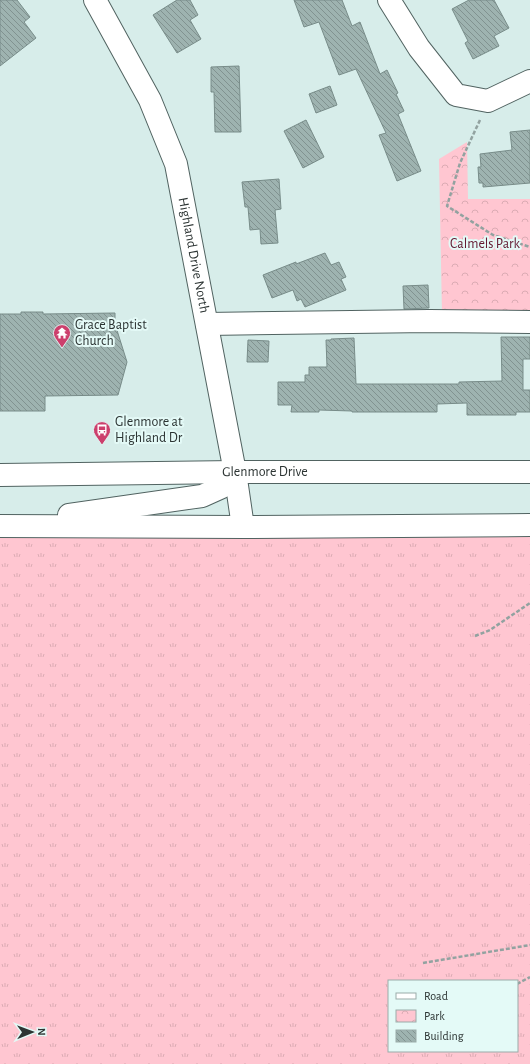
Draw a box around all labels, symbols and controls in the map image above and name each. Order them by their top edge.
street label: Highland Drive North [176,196,211,314]
park label: Calmels Park [450,237,521,251]
place label: Grace Baptist Church [75,318,147,348]
temple icon: Grace Baptist Church [52,323,72,348]
place label: Glenmore at Highland Dr [115,415,183,445]
bus stop icon: Glenmore at Highland Dr [92,420,112,445]
street label: Glenmore Drive [222,465,308,479]
legend [388,980,518,1052]
text: Road [424,990,448,1002]
text: Park [424,1010,445,1022]
north arrow [12,1012,52,1052]
text: N [36,1028,47,1036]
text: Building [424,1030,464,1042]

